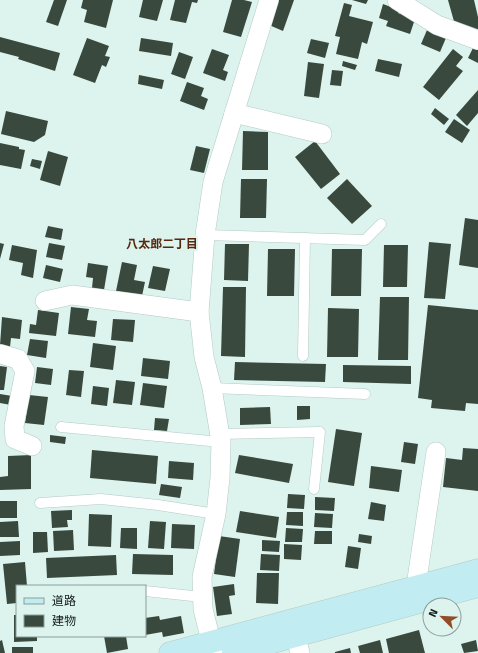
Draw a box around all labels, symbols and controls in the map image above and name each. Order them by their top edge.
district label: 八太郎二丁目 [126,234,198,253]
legend [16,585,146,637]
text: 道路 [52,591,76,610]
north arrow [422,597,462,637]
text: N [424,606,442,620]
text: 建物 [52,611,76,630]

